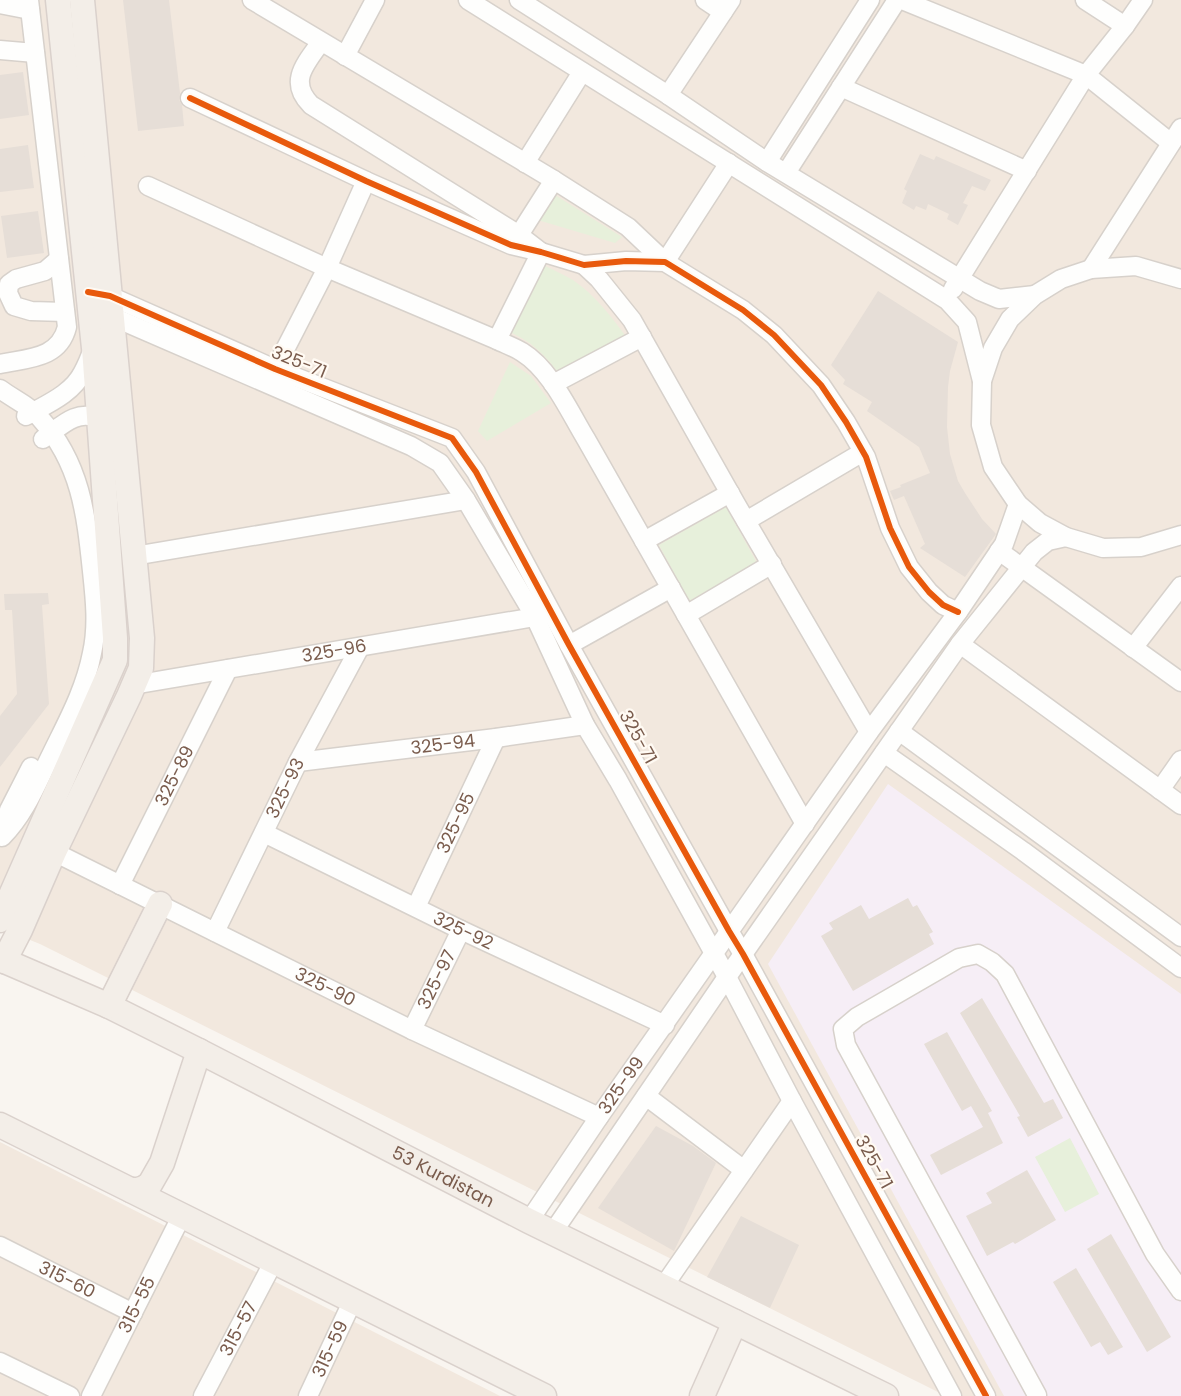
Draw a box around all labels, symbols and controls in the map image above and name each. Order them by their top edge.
street label: 325-71 [268,339,331,384]
street label: 325-96 [300,633,368,668]
street label: 325-71 [614,705,663,768]
street label: 325-94 [409,728,477,760]
street label: 325-89 [148,741,200,810]
street label: 325-93 [259,754,310,822]
street label: 325-95 [430,788,481,857]
street label: 325-92 [429,905,498,955]
street label: 325-97 [411,945,461,1013]
street label: 325-90 [291,961,360,1012]
street label: 325-99 [592,1051,650,1119]
street label: 325-71 [850,1130,899,1193]
street label: 53 Kurdistan [388,1140,499,1213]
street label: 315-60 [35,1255,100,1304]
street label: 315-55 [112,1272,161,1337]
street label: 315-57 [213,1297,263,1360]
street label: 315-59 [306,1316,354,1381]

